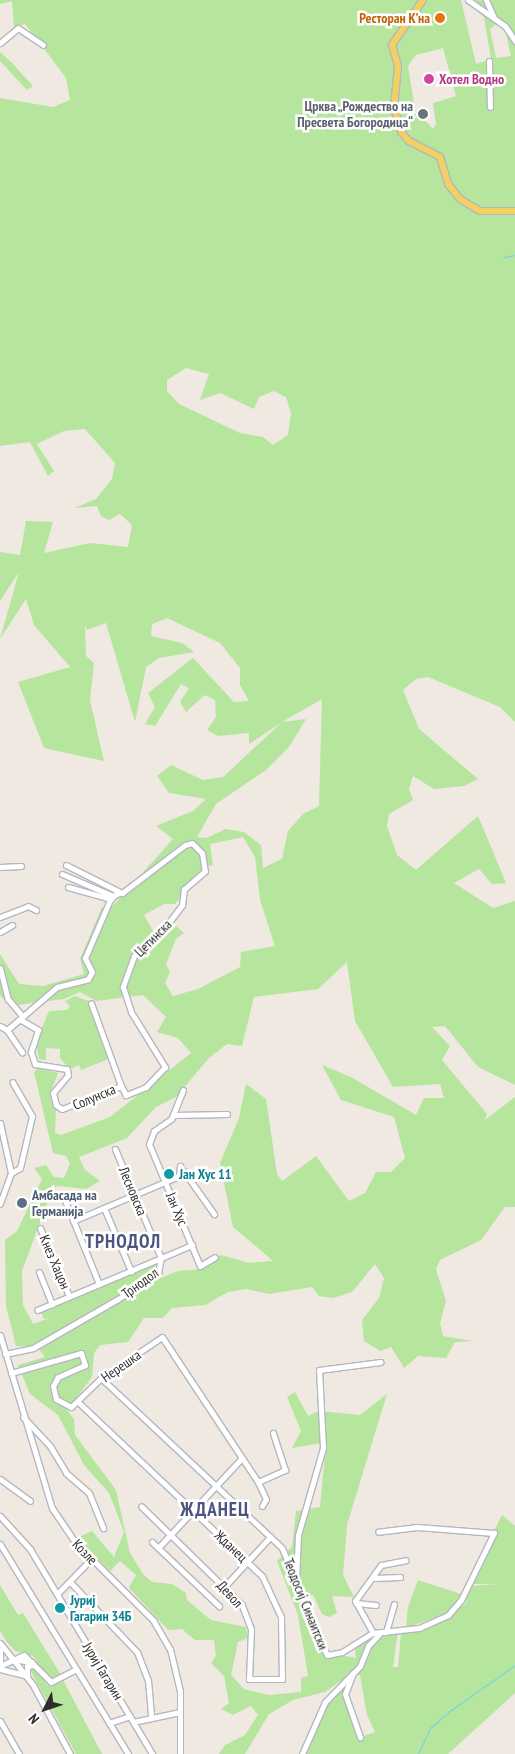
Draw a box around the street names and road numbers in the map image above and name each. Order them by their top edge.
street label: Цетинска [131,916,175,960]
street label: Солунска [70,1080,118,1114]
street label: Лесновска [115,1164,151,1218]
street label: Јан Хус [162,1190,192,1228]
street label: Кнез Хацон [36,1232,74,1292]
street label: Трнодол [118,1264,162,1302]
street label: Нерешка [98,1346,144,1386]
street label: Жданец [211,1527,251,1565]
street label: Козле [69,1536,101,1568]
street label: Теодосиј Синаитски [280,1556,332,1652]
street label: Девол [214,1577,246,1611]
street label: Јуриј Гагарин [79,1639,127,1703]

